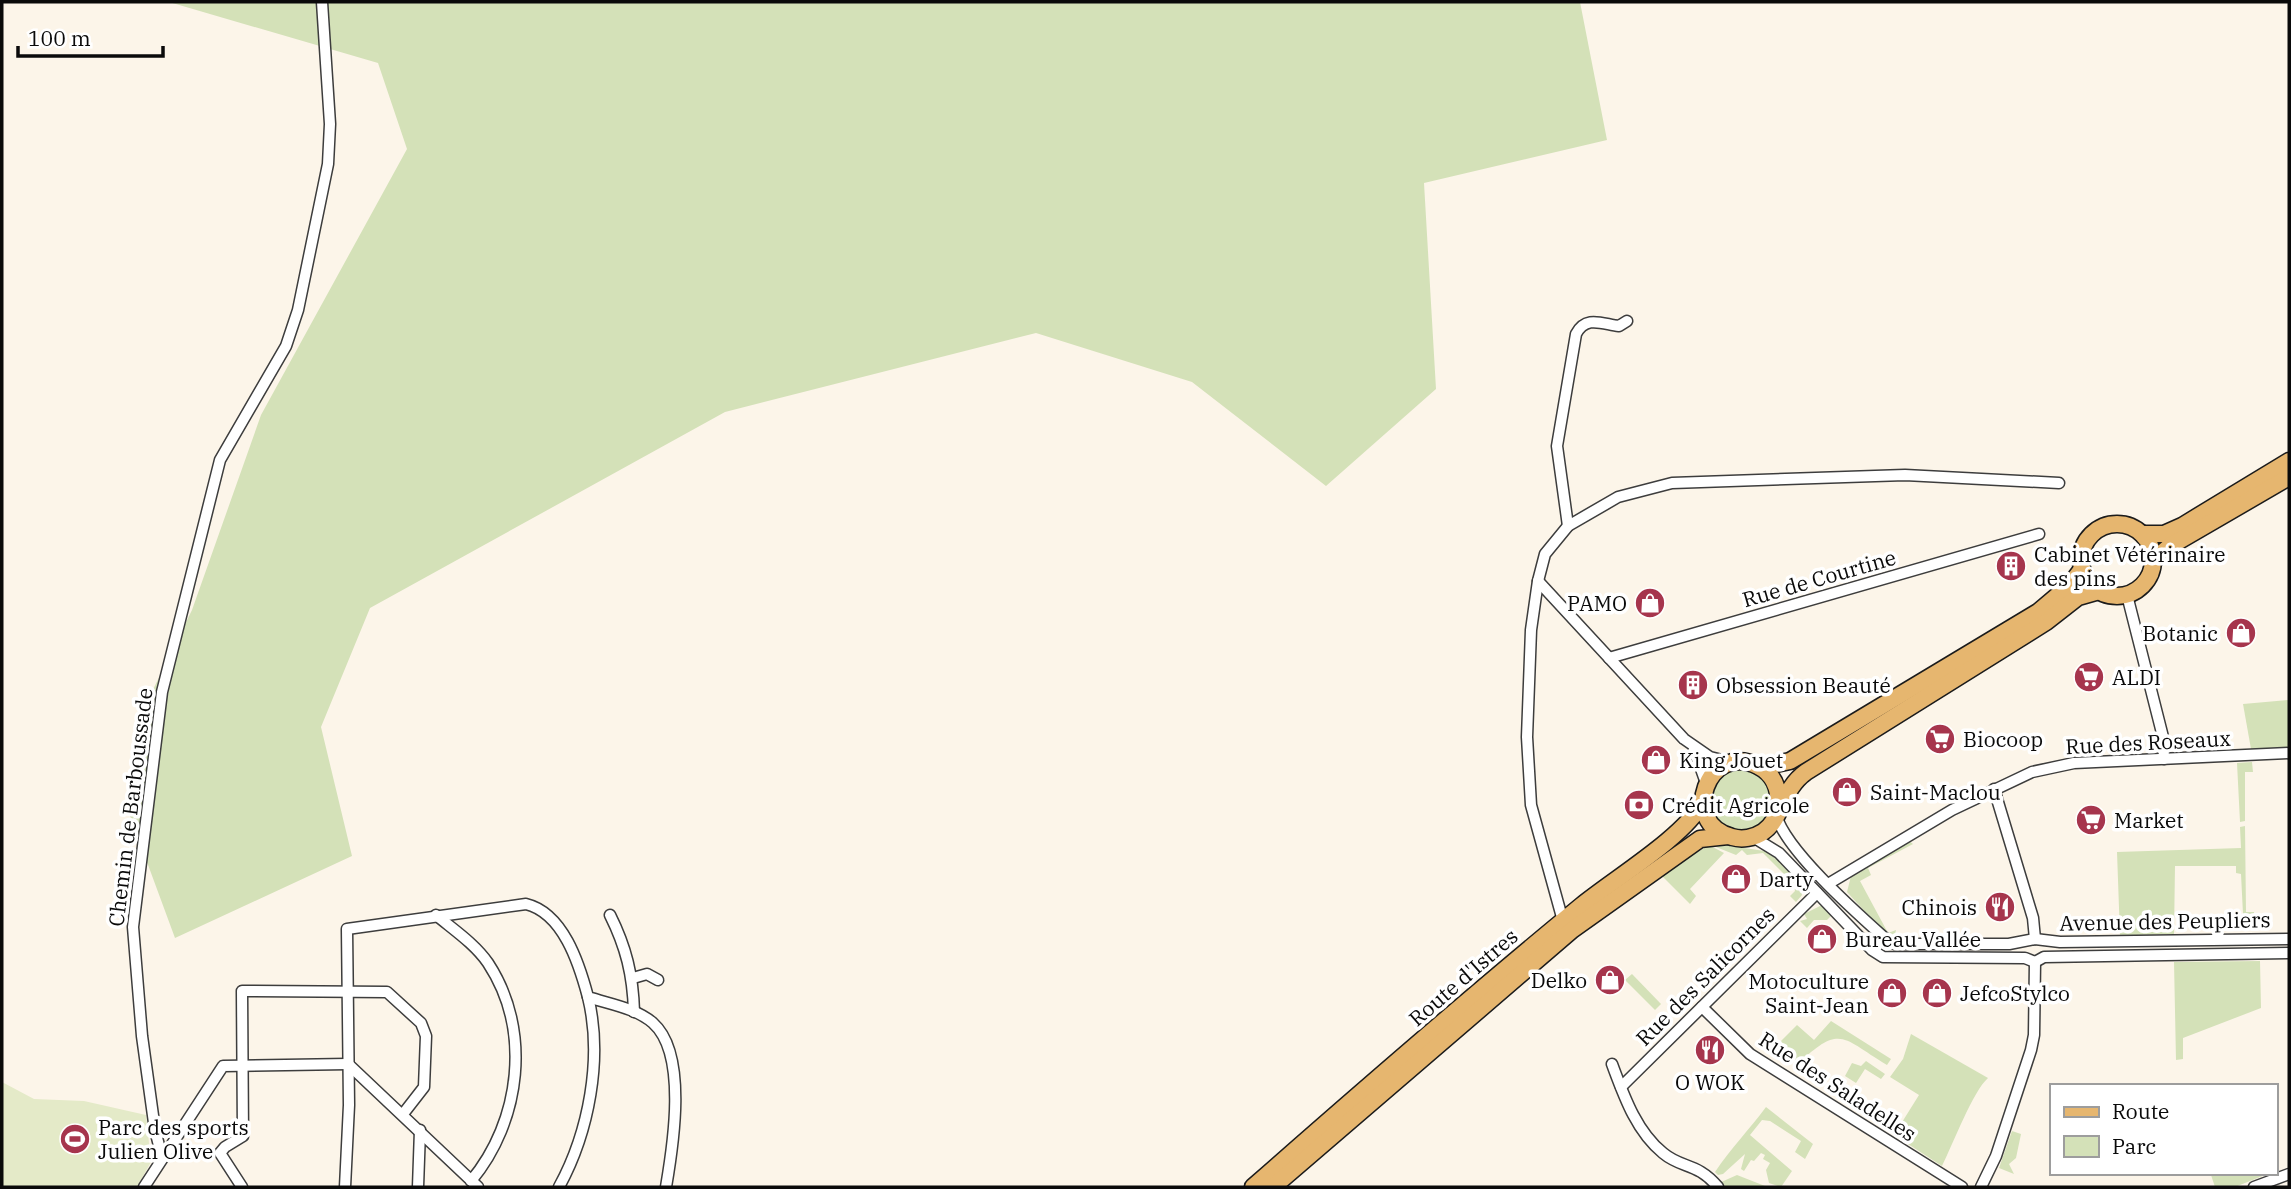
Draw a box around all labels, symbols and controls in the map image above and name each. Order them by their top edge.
scale bar [18,14,163,58]
text: 100 m [28,24,91,52]
place label: Cabinet Vétérinaire des pins [2034,540,2226,592]
street label: Rue de Courtine [1739,543,1899,613]
building icon: Cabinet Vétérinaire des pins [1994,549,2028,583]
shop icon: PAMO [1633,586,1667,620]
place label: PAMO [1567,589,1627,617]
shop icon: Botanic [2224,616,2258,650]
place label: Botanic [2142,619,2218,647]
supermarket icon: ALDI [2072,660,2106,694]
place label: ALDI [2112,663,2161,691]
building icon: Obsession Beauté [1676,668,1710,702]
place label: Obsession Beauté [1716,671,1891,699]
street label: Chemin de Barboussade [101,686,159,928]
supermarket icon: Biocoop [1923,722,1957,756]
street label: Rue des Roseaux [2064,724,2232,760]
place label: Biocoop [1963,725,2043,753]
shop icon: King Jouet [1639,743,1673,777]
place label: King Jouet [1679,746,1783,774]
shop icon: Saint-Maclou [1830,775,1864,809]
place label: Saint-Maclou [1870,778,2001,806]
bank icon: Crédit Agricole [1622,788,1656,822]
place label: Crédit Agricole [1662,791,1810,819]
supermarket icon: Market [2074,803,2108,837]
place label: Market [2114,806,2184,834]
shop icon: Darty [1719,862,1753,896]
place label: Darty [1759,865,1814,893]
restaurant icon: Chinois [1983,890,2017,924]
place label: Chinois [1902,893,1977,921]
street label: Rue des Salicornes [1629,900,1781,1052]
street label: Avenue des Peupliers [2059,905,2271,937]
street label: Route d'Istres [1403,922,1523,1032]
shop icon: Bureau Vallée [1805,922,1839,956]
place label: Bureau Vallée [1845,925,1981,953]
shop icon: Delko [1593,963,1627,997]
place label: Delko [1531,966,1587,994]
place label: Motoculture Saint-Jean [1748,967,1869,1019]
shop icon: Motoculture Saint-Jean [1875,976,1909,1010]
shop icon: JefcoStylco [1920,976,1954,1010]
place label: JefcoStylco [1960,979,2070,1007]
street label: Rue des Saladelles [1754,1025,1922,1147]
restaurant icon: O WOK [1693,1033,1727,1067]
place label: O WOK [1675,1068,1745,1096]
legend [2050,1084,2277,1175]
text: Route [2112,1097,2169,1125]
place label: Parc des sports Julien Olive [98,1113,249,1165]
sports icon: Parc des sports Julien Olive [58,1122,92,1156]
text: Parc [2112,1132,2156,1160]

